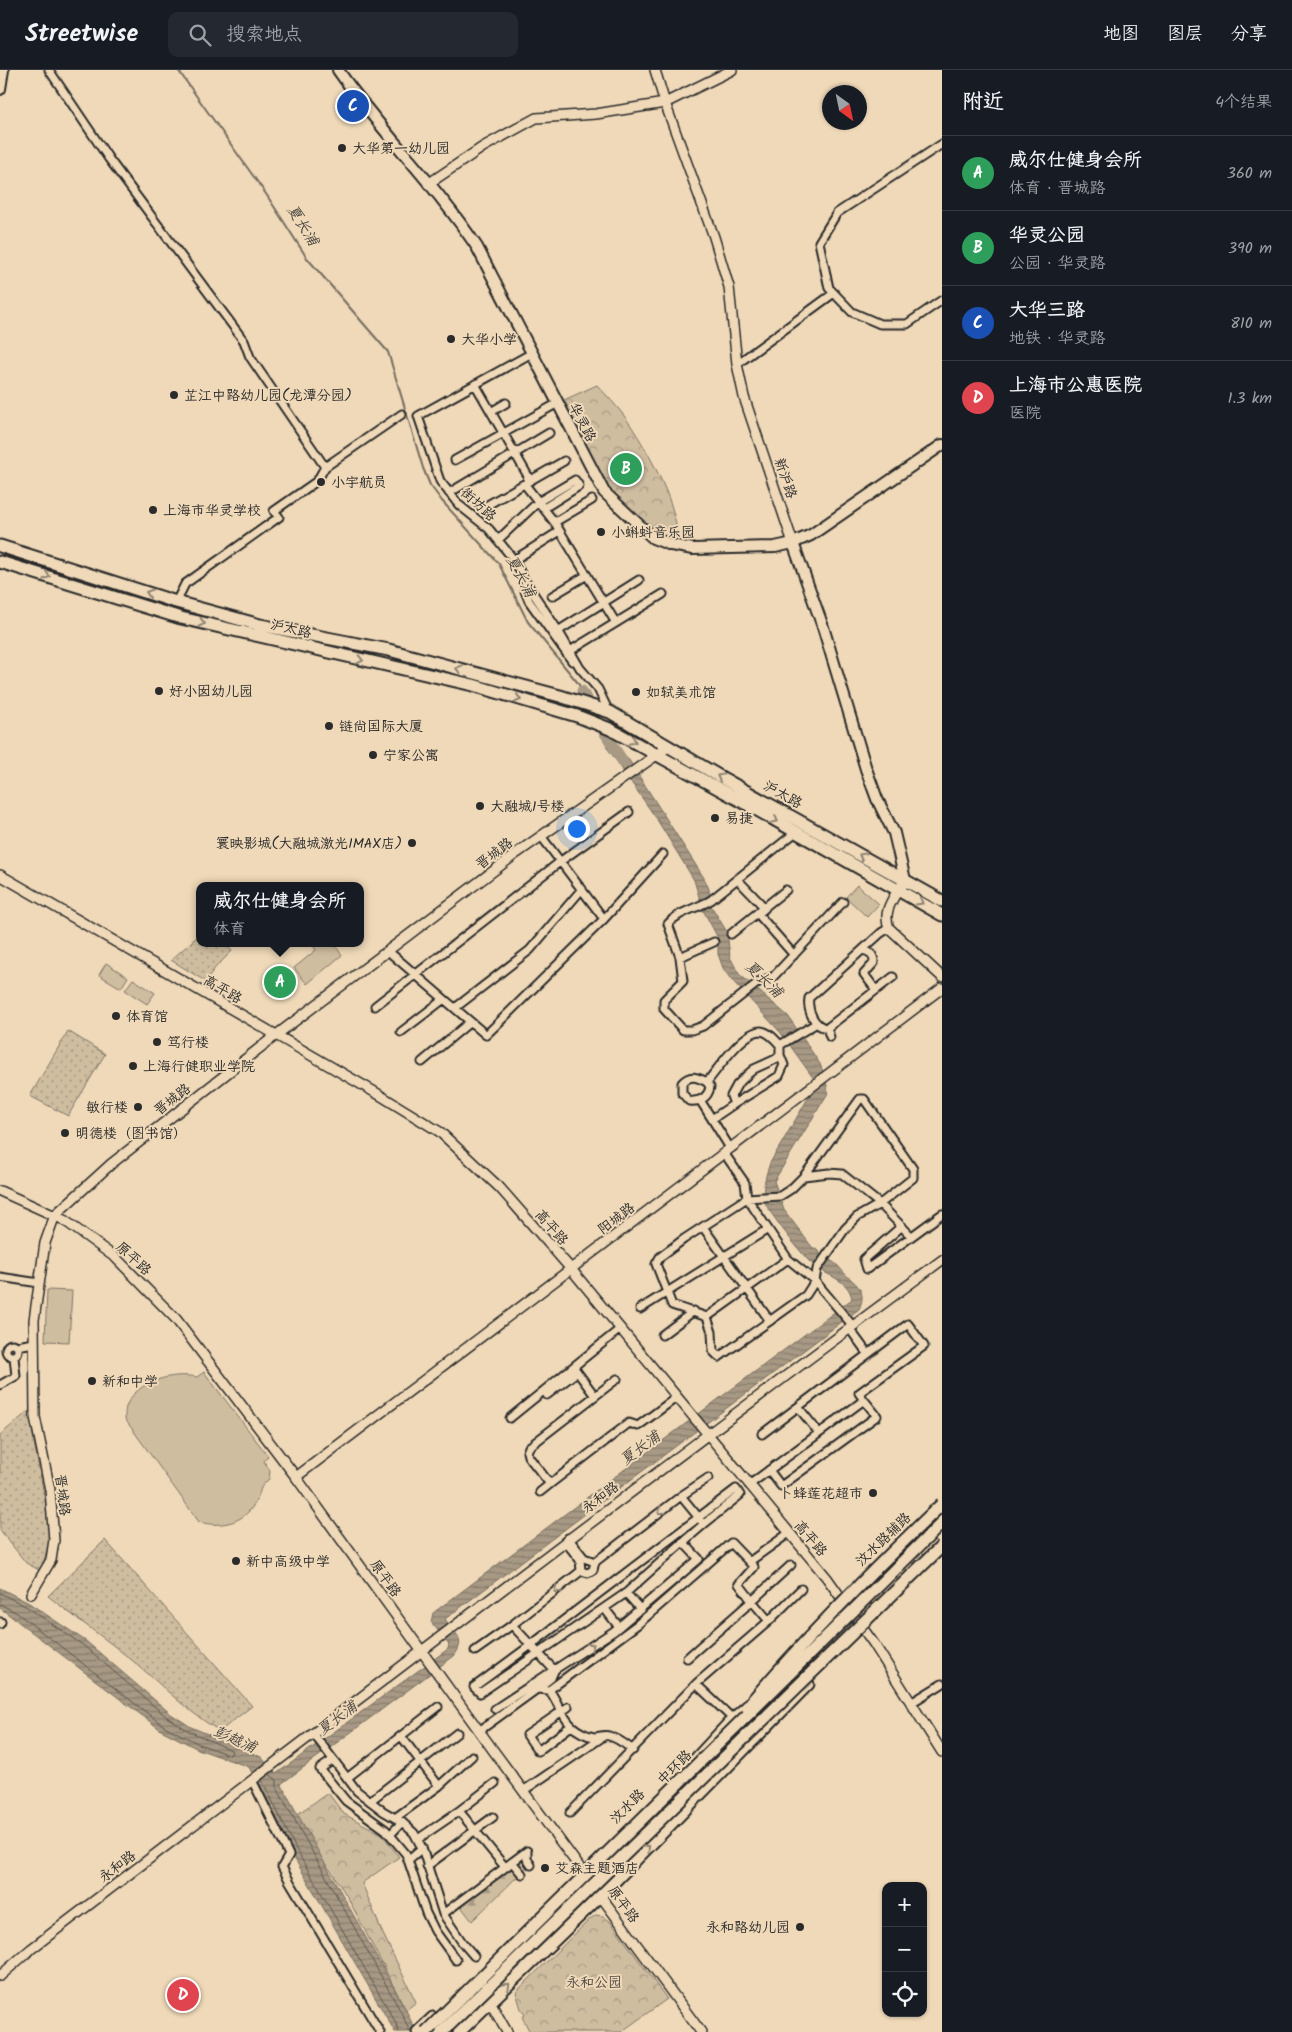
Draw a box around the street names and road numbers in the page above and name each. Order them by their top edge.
street label: 华灵路 [563,399,602,446]
street label: 新沪路 [768,455,802,502]
street label: 街坊路 [455,483,501,527]
street label: 沪太路 [268,614,314,644]
street label: 沪太路 [759,775,806,815]
street label: 晋城路 [471,832,518,875]
street label: 高平路 [199,970,246,1010]
street label: 晋城路 [149,1078,196,1121]
street label: 阳城路 [593,1197,640,1240]
street label: 高平路 [529,1205,573,1251]
street label: 原平路 [110,1237,156,1281]
street label: 晋城路 [49,1473,75,1517]
street label: 永和路 [577,1476,624,1519]
street label: 汶水路辅路 [851,1507,917,1572]
street label: 高平路 [788,1515,832,1562]
street label: 原平路 [364,1555,406,1602]
street label: 中环路 [652,1745,697,1790]
street label: 汶水路 [605,1784,650,1829]
street label: 永和路 [94,1845,141,1888]
street label: 原平路 [602,1881,644,1928]

